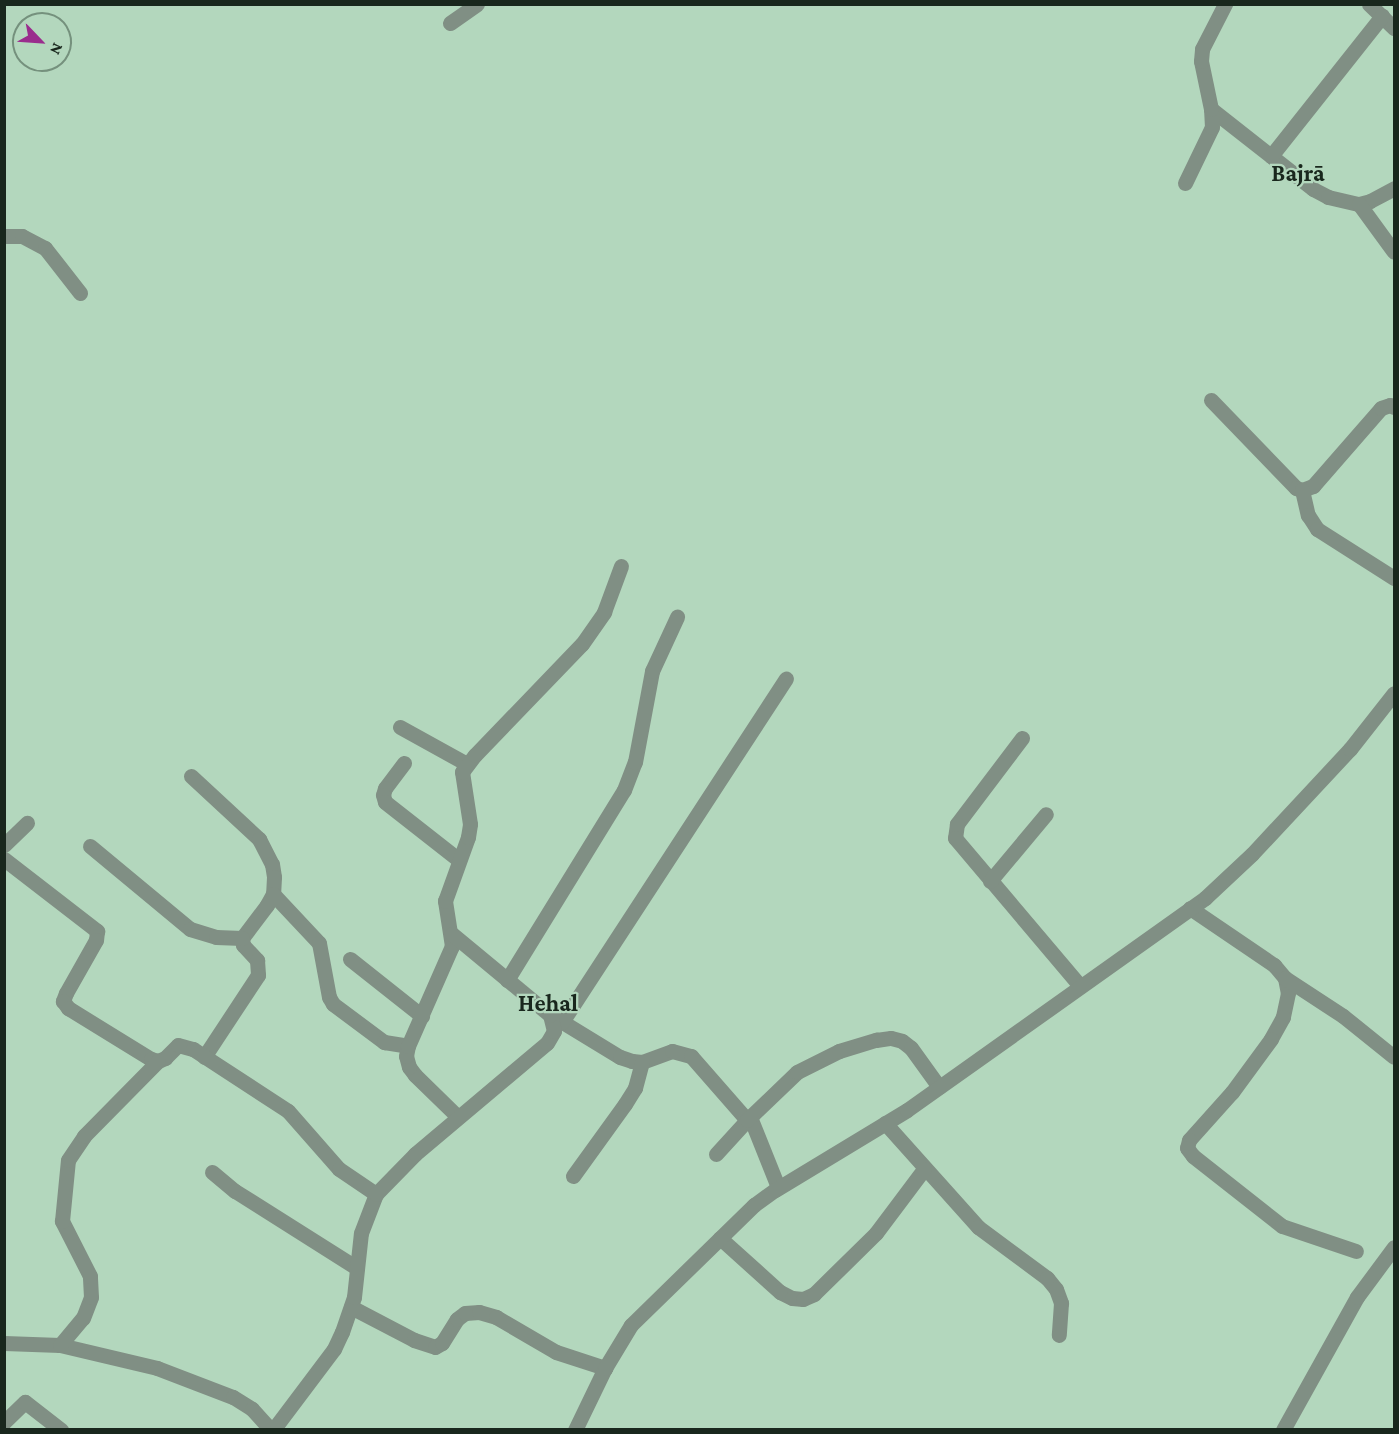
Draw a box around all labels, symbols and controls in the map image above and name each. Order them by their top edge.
north arrow [12,12,72,72]
text: N [47,40,67,58]
district label: Bajrā [1271,159,1325,187]
district label: Hehal [518,989,578,1017]

